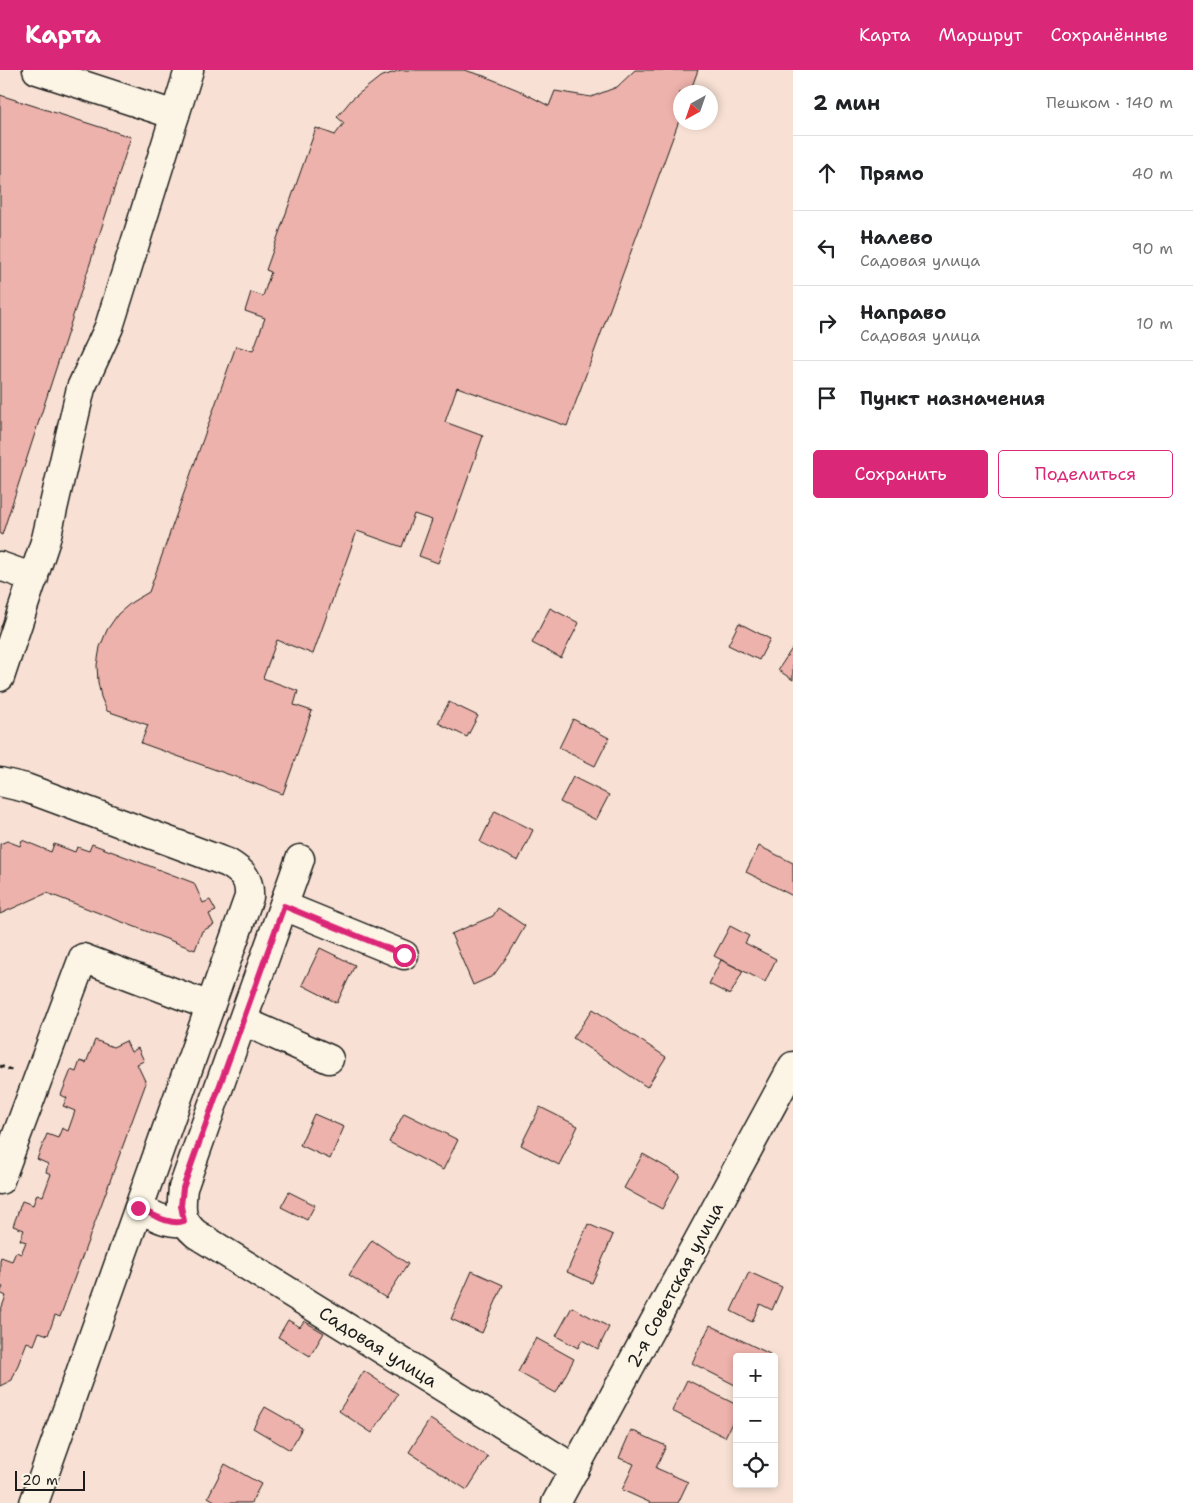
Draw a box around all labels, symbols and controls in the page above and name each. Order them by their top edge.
text: Карта [25,19,101,51]
text: Карта [859,23,910,47]
text: Маршрут [938,23,1022,47]
text: Сохранённые [1050,23,1168,47]
north arrow [673,85,718,130]
text: 2 мин [813,89,880,117]
text: Пешком · 140 m [1046,92,1173,113]
icon: ahead [813,159,841,187]
text: Прямо [860,161,924,186]
text: 40 m [1131,163,1173,184]
text: Налево [860,225,933,250]
icon: left [813,234,841,262]
text: 90 m [1132,238,1173,259]
text: Садовая улица [860,250,980,271]
text: Направо [860,300,946,325]
icon: right [813,309,841,337]
text: 10 m [1136,313,1173,334]
text: Садовая улица [860,325,980,346]
icon: arrive [813,384,841,412]
text: Пункт назначения [860,386,1045,411]
button: Сохранить [813,450,988,498]
button: Поделиться [998,450,1173,498]
route start [393,944,416,967]
route end [127,1197,150,1220]
street label: 2-я Советская улица [621,1198,729,1372]
street label: Садовая улица [314,1301,442,1393]
map controls [733,1353,778,1488]
button: + [733,1353,778,1398]
button: − [733,1398,778,1443]
button: locate [733,1443,778,1488]
scale bar [15,1468,85,1491]
text: 20 m [22,1471,58,1489]

